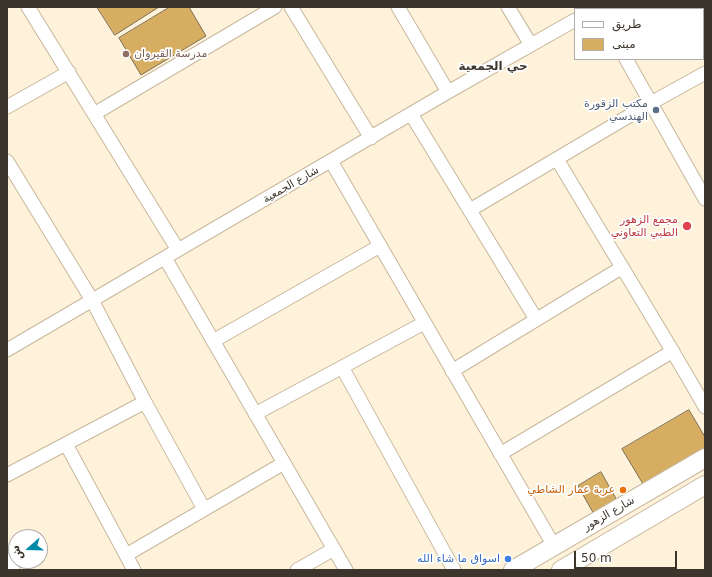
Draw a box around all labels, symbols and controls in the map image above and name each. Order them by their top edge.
legend [574,8,704,60]
text: طريق [612,17,642,31]
text: مبنى [612,37,636,51]
place label: مدرسة القيروان [134,47,207,61]
marker: مدرسة القيروان [121,49,131,59]
district label: حي الجمعية [458,60,528,74]
place label: مكتب الزقورة الهندسي [584,97,648,123]
marker: مكتب الزقورة الهندسي [651,105,661,115]
street label: شارع الجمعية [261,164,321,206]
place label: مجمع الزهور الطبي التعاوني [611,213,678,239]
marker: مجمع الزهور الطبي التعاوني [681,220,693,232]
place label: عربة عمار الشاطي [527,483,615,497]
marker: عربة عمار الشاطي [618,485,628,495]
street label: شارع الزهور [581,494,637,534]
north arrow [8,529,48,569]
scale bar [576,543,679,569]
text: ش [8,544,26,562]
text: 50 m [581,551,612,565]
place label: اسواق ما شاء الله [417,552,500,566]
marker: اسواق ما شاء الله [503,554,513,564]

